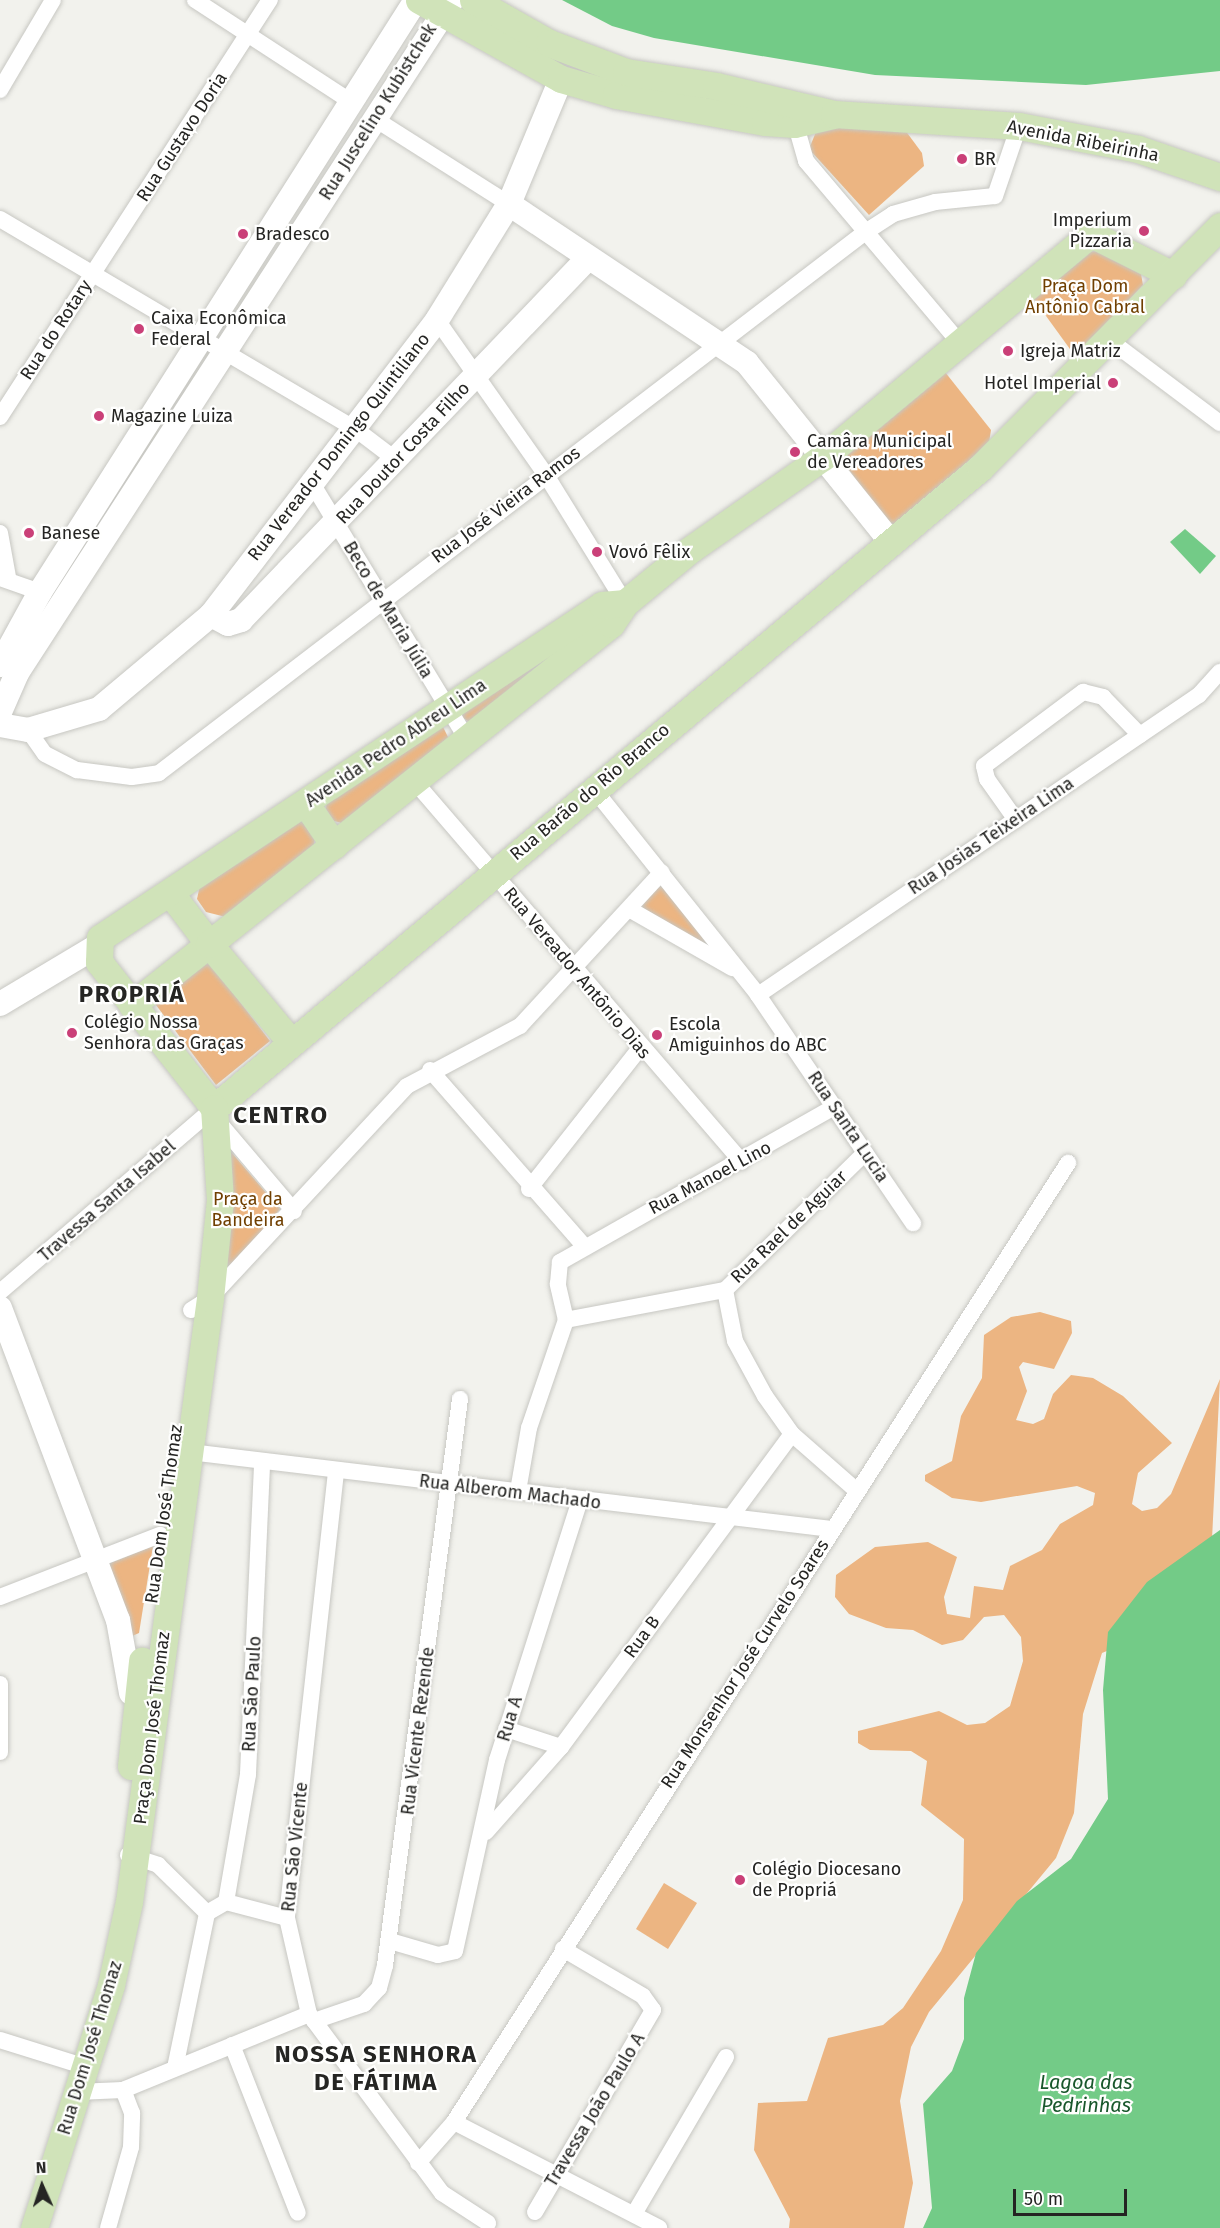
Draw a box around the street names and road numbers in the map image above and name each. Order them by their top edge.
street label: Rua Juscelino Kubistchek [315,20,441,204]
street label: Rua Gustavo Doria [132,68,232,206]
street label: Avenida Ribeirinha [1005,116,1161,166]
street label: Rua do Rotary [16,276,96,384]
street label: Rua Vereador Domingo Quintiliano [243,329,435,565]
street label: Rua Doutor Costa Filho [332,378,474,528]
street label: Rua José Vieira Ramos [427,442,585,568]
street label: Beco de Maria Júlia [339,538,437,682]
street label: Avenida Pedro Abreu Lima [301,674,491,812]
street label: Rua Barão do Rio Branco [506,719,674,865]
street label: Rua Josias Teixeira Lima [904,773,1078,899]
street label: Rua Vereador Antônio Dias [499,883,655,1063]
street label: Rua Santa Lucia [803,1067,893,1187]
street label: Travessa Santa Isabel [34,1136,180,1266]
street label: Rua Manoel Lino [645,1137,775,1219]
street label: Rua Rael de Aguiar [726,1166,852,1288]
street label: Rua Dom José Thomaz [141,1423,187,1605]
street label: Rua Alberom Machado [418,1470,602,1514]
street label: Rua Monsenhor José Curvelo Soares [656,1536,834,1792]
street label: Rua B [619,1612,665,1662]
street label: Praça Dom José Thomaz [129,1630,175,1826]
street label: Rua São Paulo [238,1635,266,1753]
street label: Rua Vicente Rezende [397,1646,439,1816]
street label: Rua A [493,1694,527,1744]
street label: Rua São Vicente [277,1781,313,1913]
street label: Rua Dom José Thomaz [53,1958,127,2138]
street label: Travessa João Paulo A [541,2029,649,2191]

